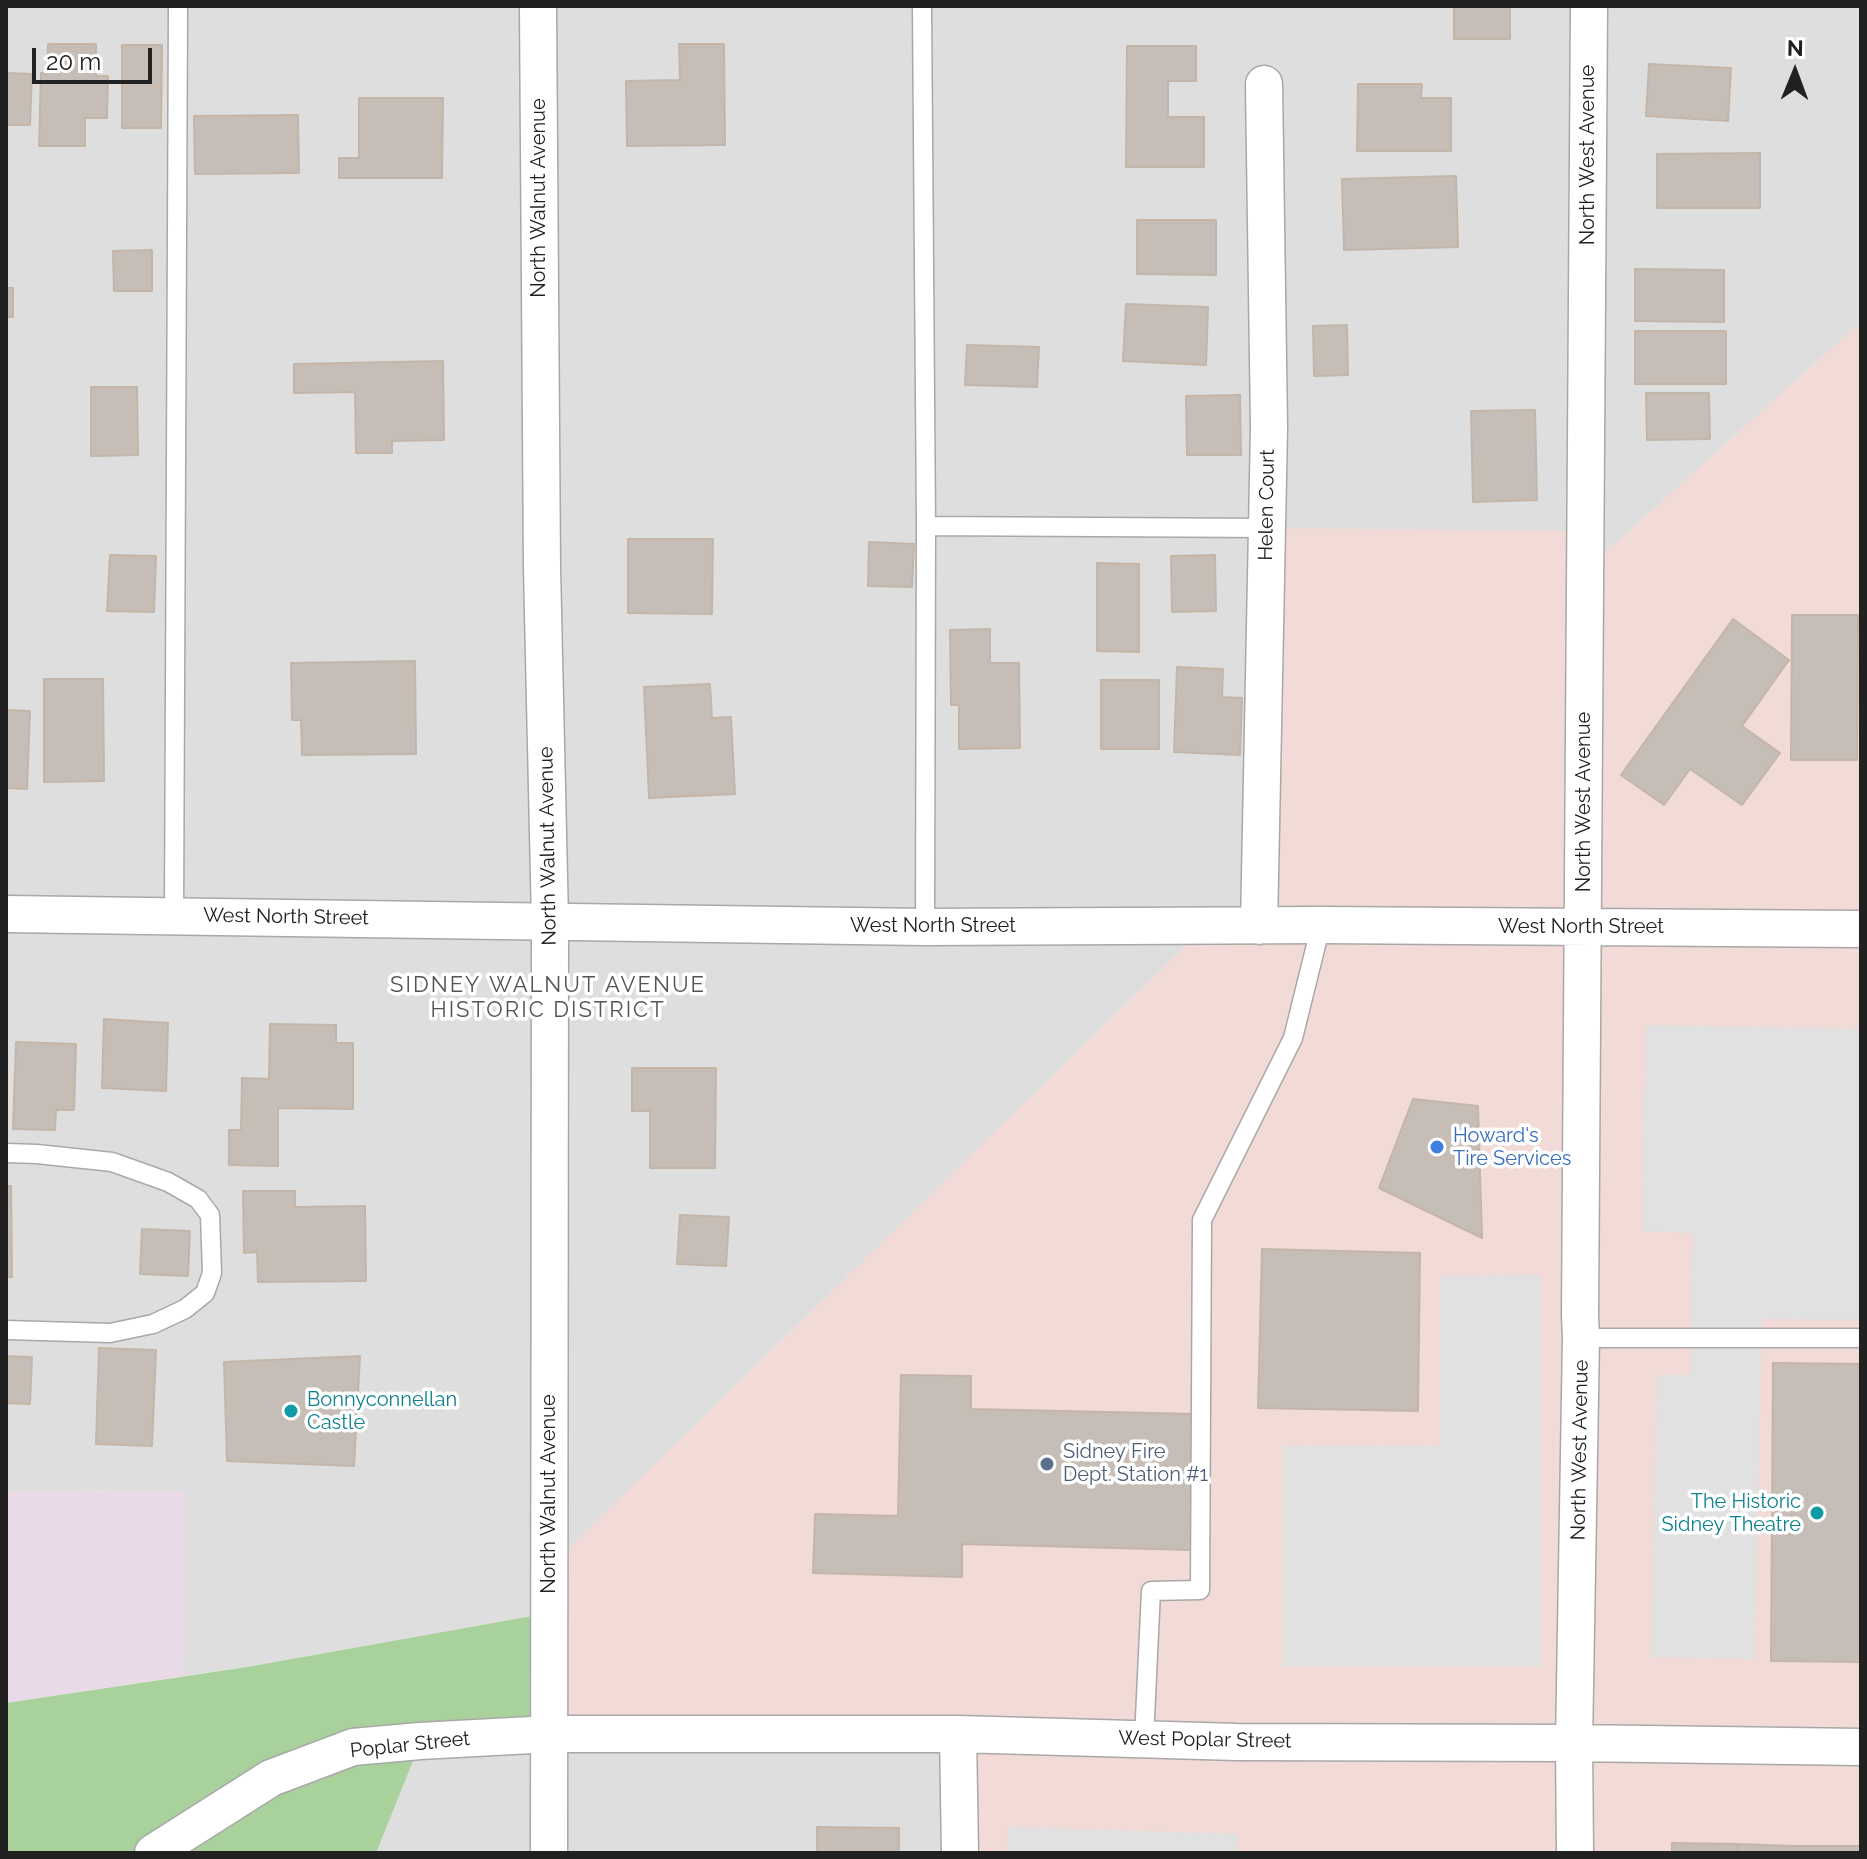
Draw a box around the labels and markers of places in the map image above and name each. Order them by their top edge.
place label: Howard's Tire Services [1453,1124,1571,1171]
marker: Howard's Tire Services [1428,1138,1446,1156]
place label: Bonnyconnellan Castle [307,1388,457,1435]
marker: Bonnyconnellan Castle [282,1402,300,1420]
place label: Sidney Fire Dept. Station #1 [1063,1440,1208,1487]
marker: Sidney Fire Dept. Station #1 [1038,1455,1056,1473]
place label: The Historic Sidney Theatre [1661,1490,1801,1537]
marker: The Historic Sidney Theatre [1808,1504,1826,1522]

